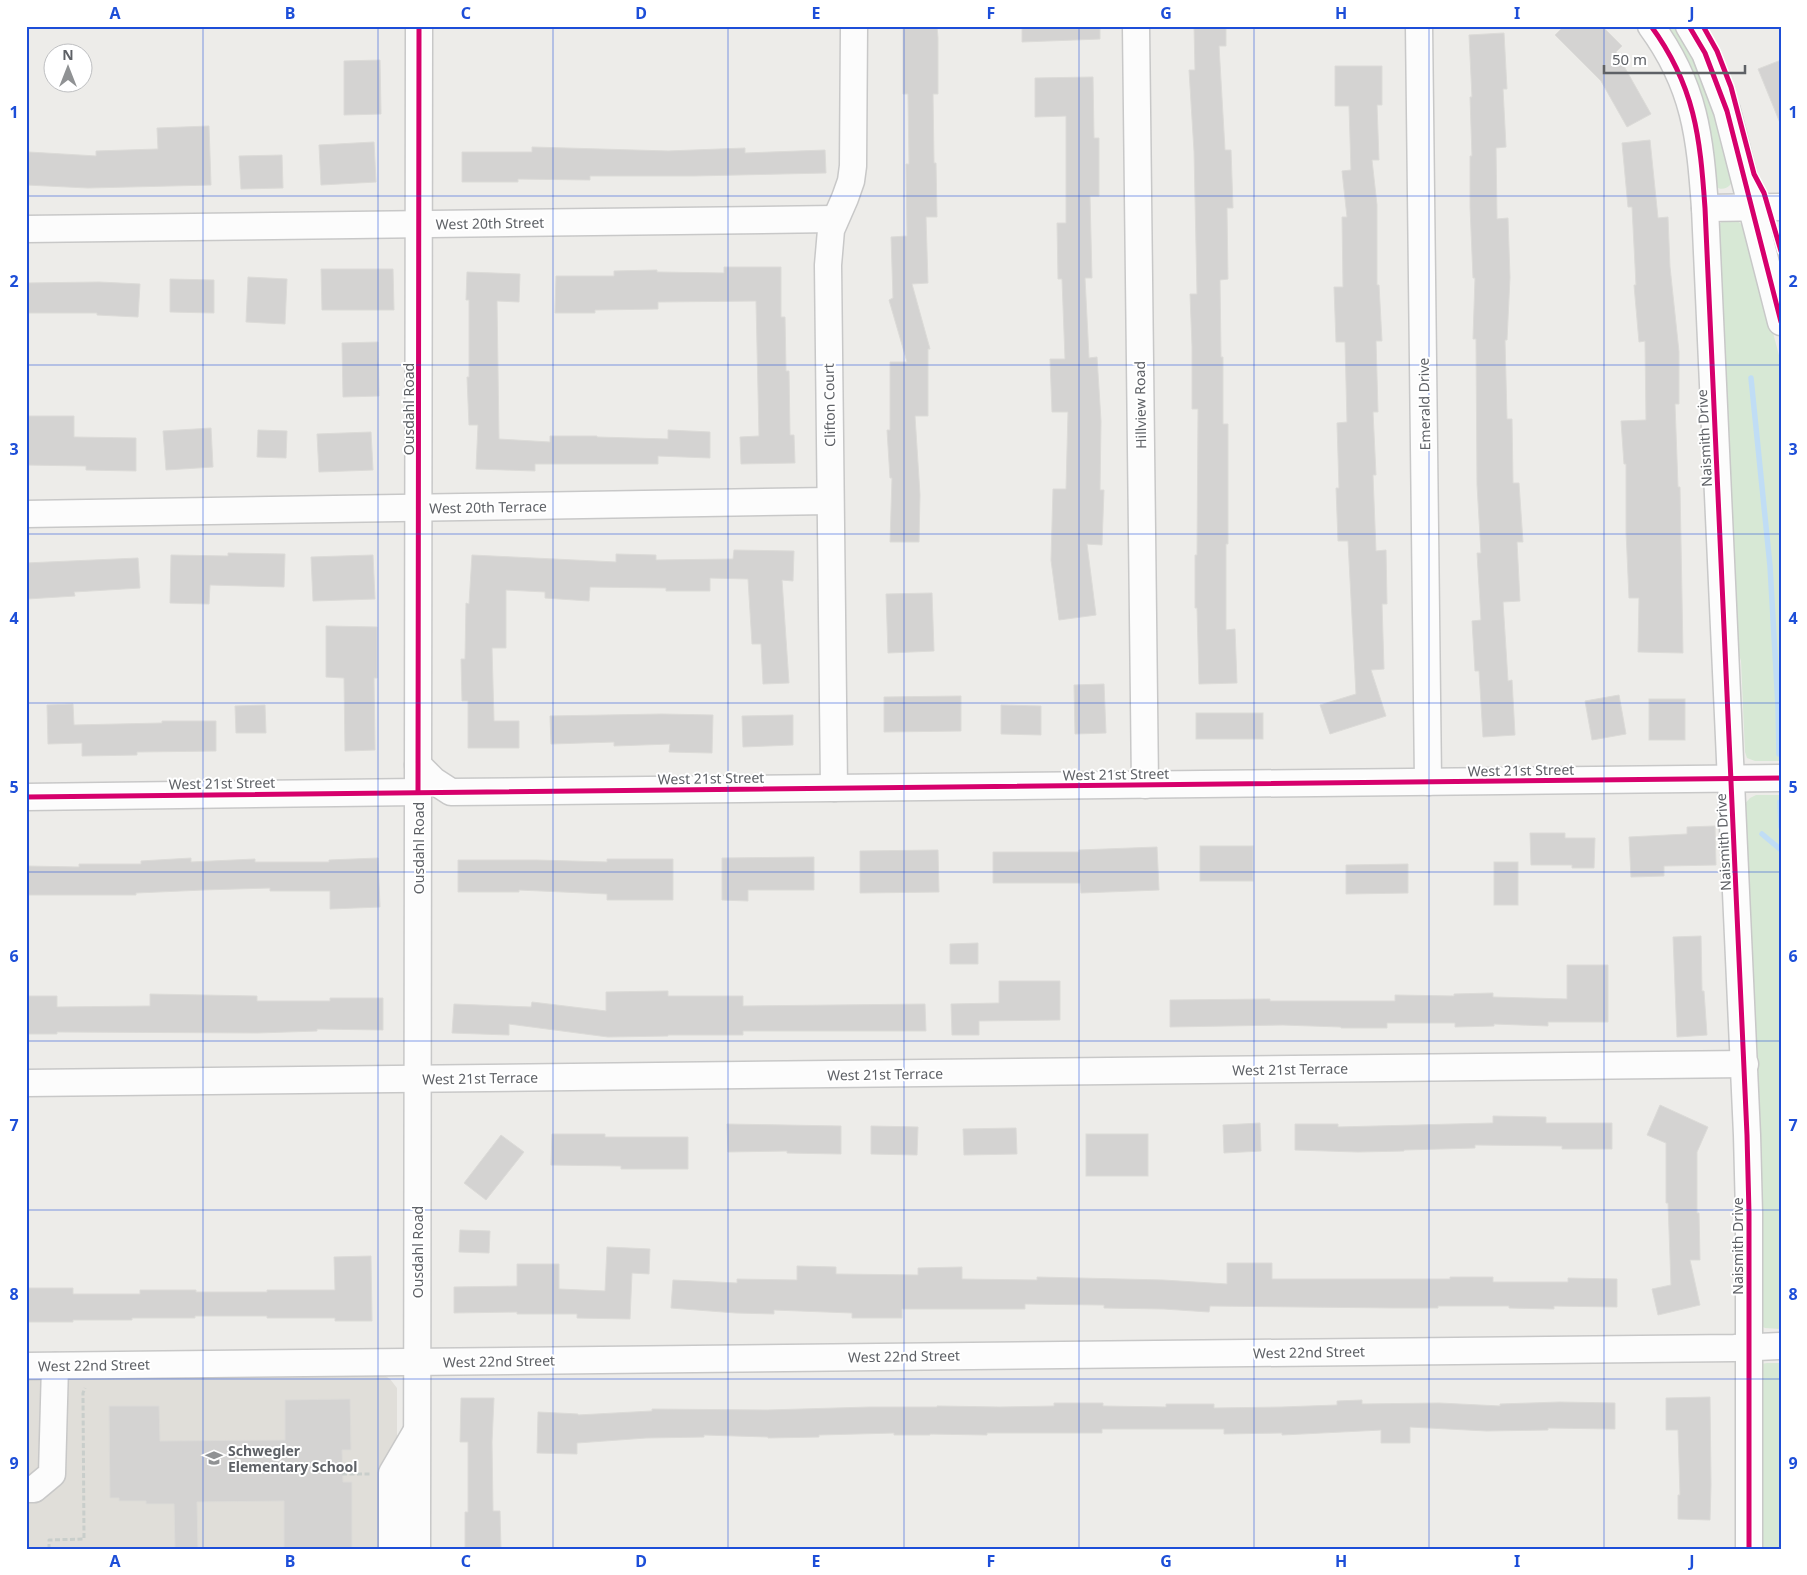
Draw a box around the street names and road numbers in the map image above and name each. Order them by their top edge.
street label: West 20th Street [436,213,544,233]
street label: Emerald Drive [1414,357,1434,450]
street label: Hillview Road [1130,361,1150,449]
street label: Ousdahl Road [399,363,418,455]
street label: Clifton Court [819,363,839,447]
street label: Naismith Drive [1692,389,1716,487]
street label: West 20th Terrace [429,496,547,518]
street label: West 21st Street [1468,760,1574,780]
street label: West 21st Street [1063,764,1169,784]
street label: West 21st Street [658,768,764,788]
street label: West 21st Street [169,773,275,793]
street label: Naismith Drive [1711,793,1735,891]
street label: Ousdahl Road [409,802,428,894]
street label: West 21st Terrace [1232,1058,1348,1080]
street label: West 21st Terrace [827,1063,943,1085]
street label: West 21st Terrace [422,1067,538,1089]
street label: Naismith Drive [1728,1197,1747,1295]
street label: Ousdahl Road [408,1206,427,1298]
street label: West 22nd Street [1253,1342,1365,1362]
street label: West 22nd Street [848,1346,960,1366]
street label: West 22nd Street [443,1351,555,1371]
street label: West 22nd Street [38,1355,150,1375]

